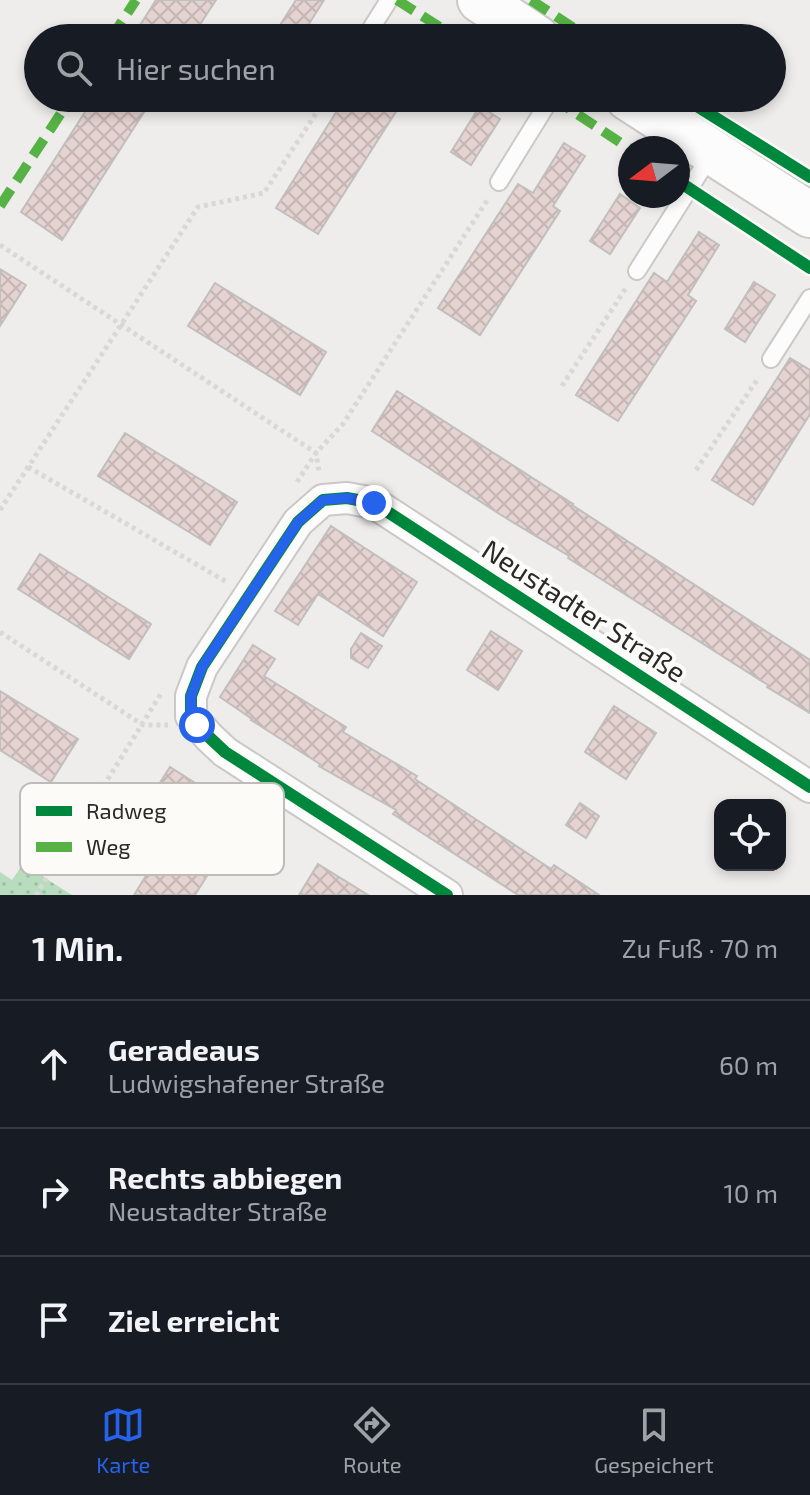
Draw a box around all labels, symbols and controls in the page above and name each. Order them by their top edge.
search box [24,24,786,112]
icon: search [52,46,96,90]
text: Hier suchen [116,50,276,86]
north arrow [618,136,690,208]
route end [356,485,392,521]
street label: Neustadter Straße [476,532,693,689]
route start [179,707,215,743]
legend [20,783,284,875]
text: Radweg [86,797,166,823]
map controls [714,799,786,871]
button: locate [714,799,786,871]
text: Weg [86,833,131,859]
text: 1 Min. [32,927,123,968]
text: Zu Fuß · 70 m [622,932,778,963]
text: Geradeaus [108,1031,260,1067]
icon: ahead [32,1042,76,1086]
text: 60 m [719,1049,778,1080]
text: Ludwigshafener Straße [108,1067,385,1098]
text: Rechts abbiegen [108,1159,342,1195]
icon: right [32,1170,76,1214]
text: 10 m [723,1177,778,1208]
text: Neustadter Straße [108,1195,328,1226]
icon: arrive [32,1298,76,1342]
text: Ziel erreicht [108,1302,280,1338]
tab: Karte [96,1403,150,1477]
tab: Route [343,1403,402,1477]
tab: Gespeichert [594,1403,714,1477]

